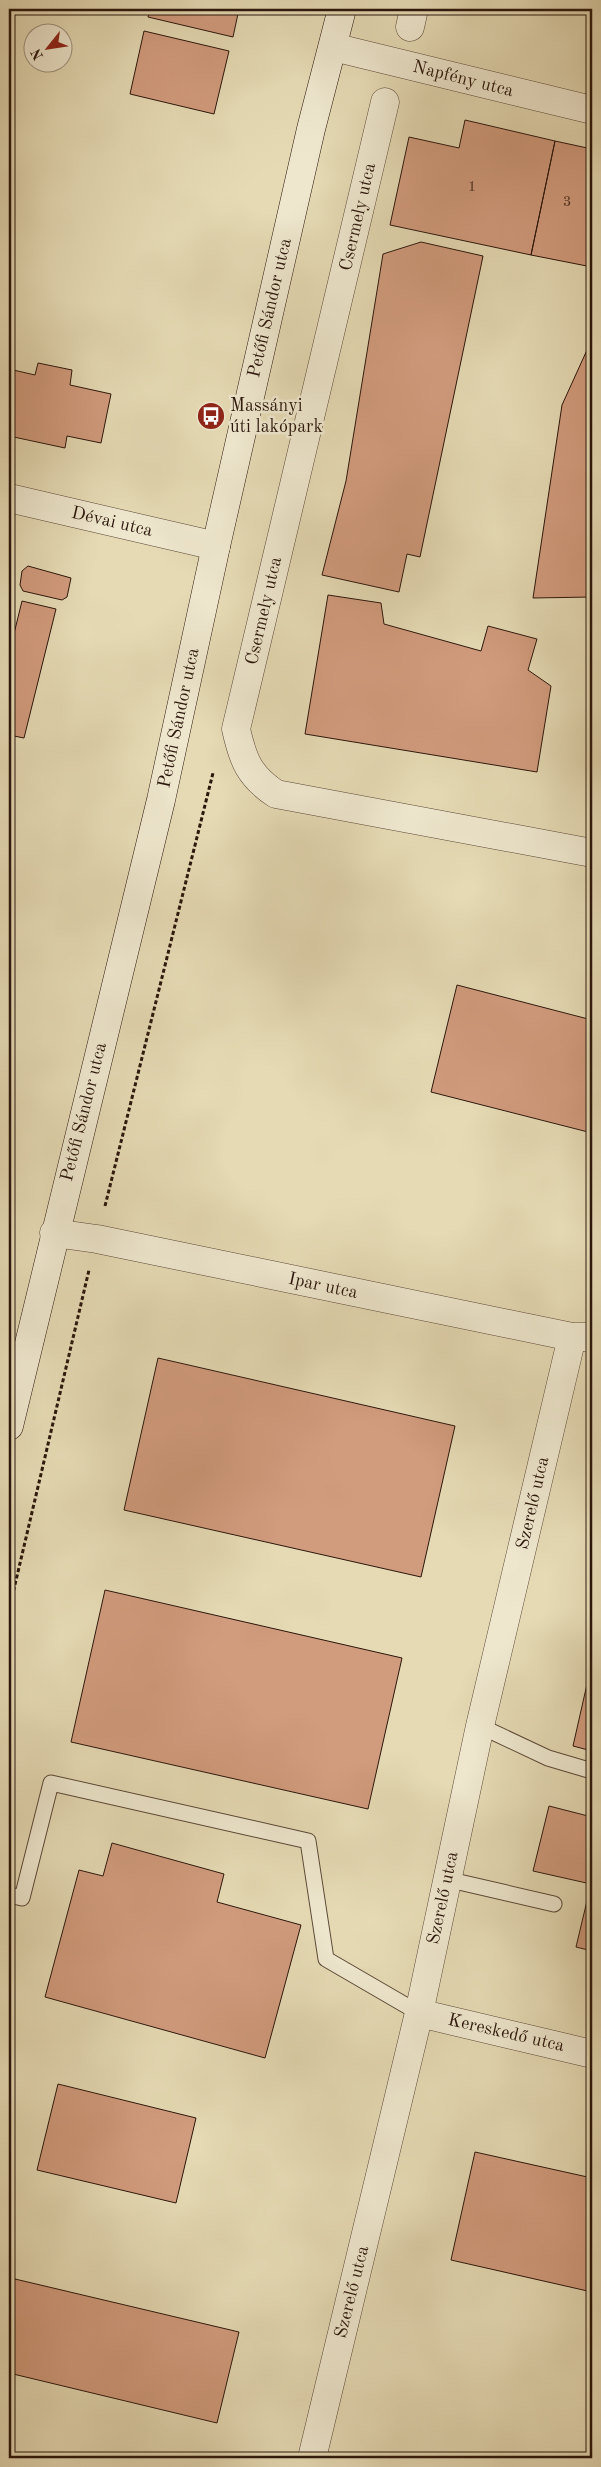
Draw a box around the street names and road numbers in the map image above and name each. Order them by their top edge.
street label: Napfény utca [411,58,515,100]
street label: Csermely utca [337,161,379,273]
street label: Petőfi Sándor utca [245,236,295,379]
street label: Dévai utca [70,504,154,540]
street label: Csermely utca [243,555,285,667]
street label: Petőfi Sándor utca [155,646,203,790]
street label: Petőfi Sándor utca [58,1041,110,1183]
street label: Ipar utca [287,1270,359,1302]
street label: Szerelő utca [514,1455,552,1551]
street label: Szerelő utca [424,1850,462,1946]
street label: Kereskedő utca [446,2011,566,2055]
street label: Szerelő utca [332,2244,372,2340]

